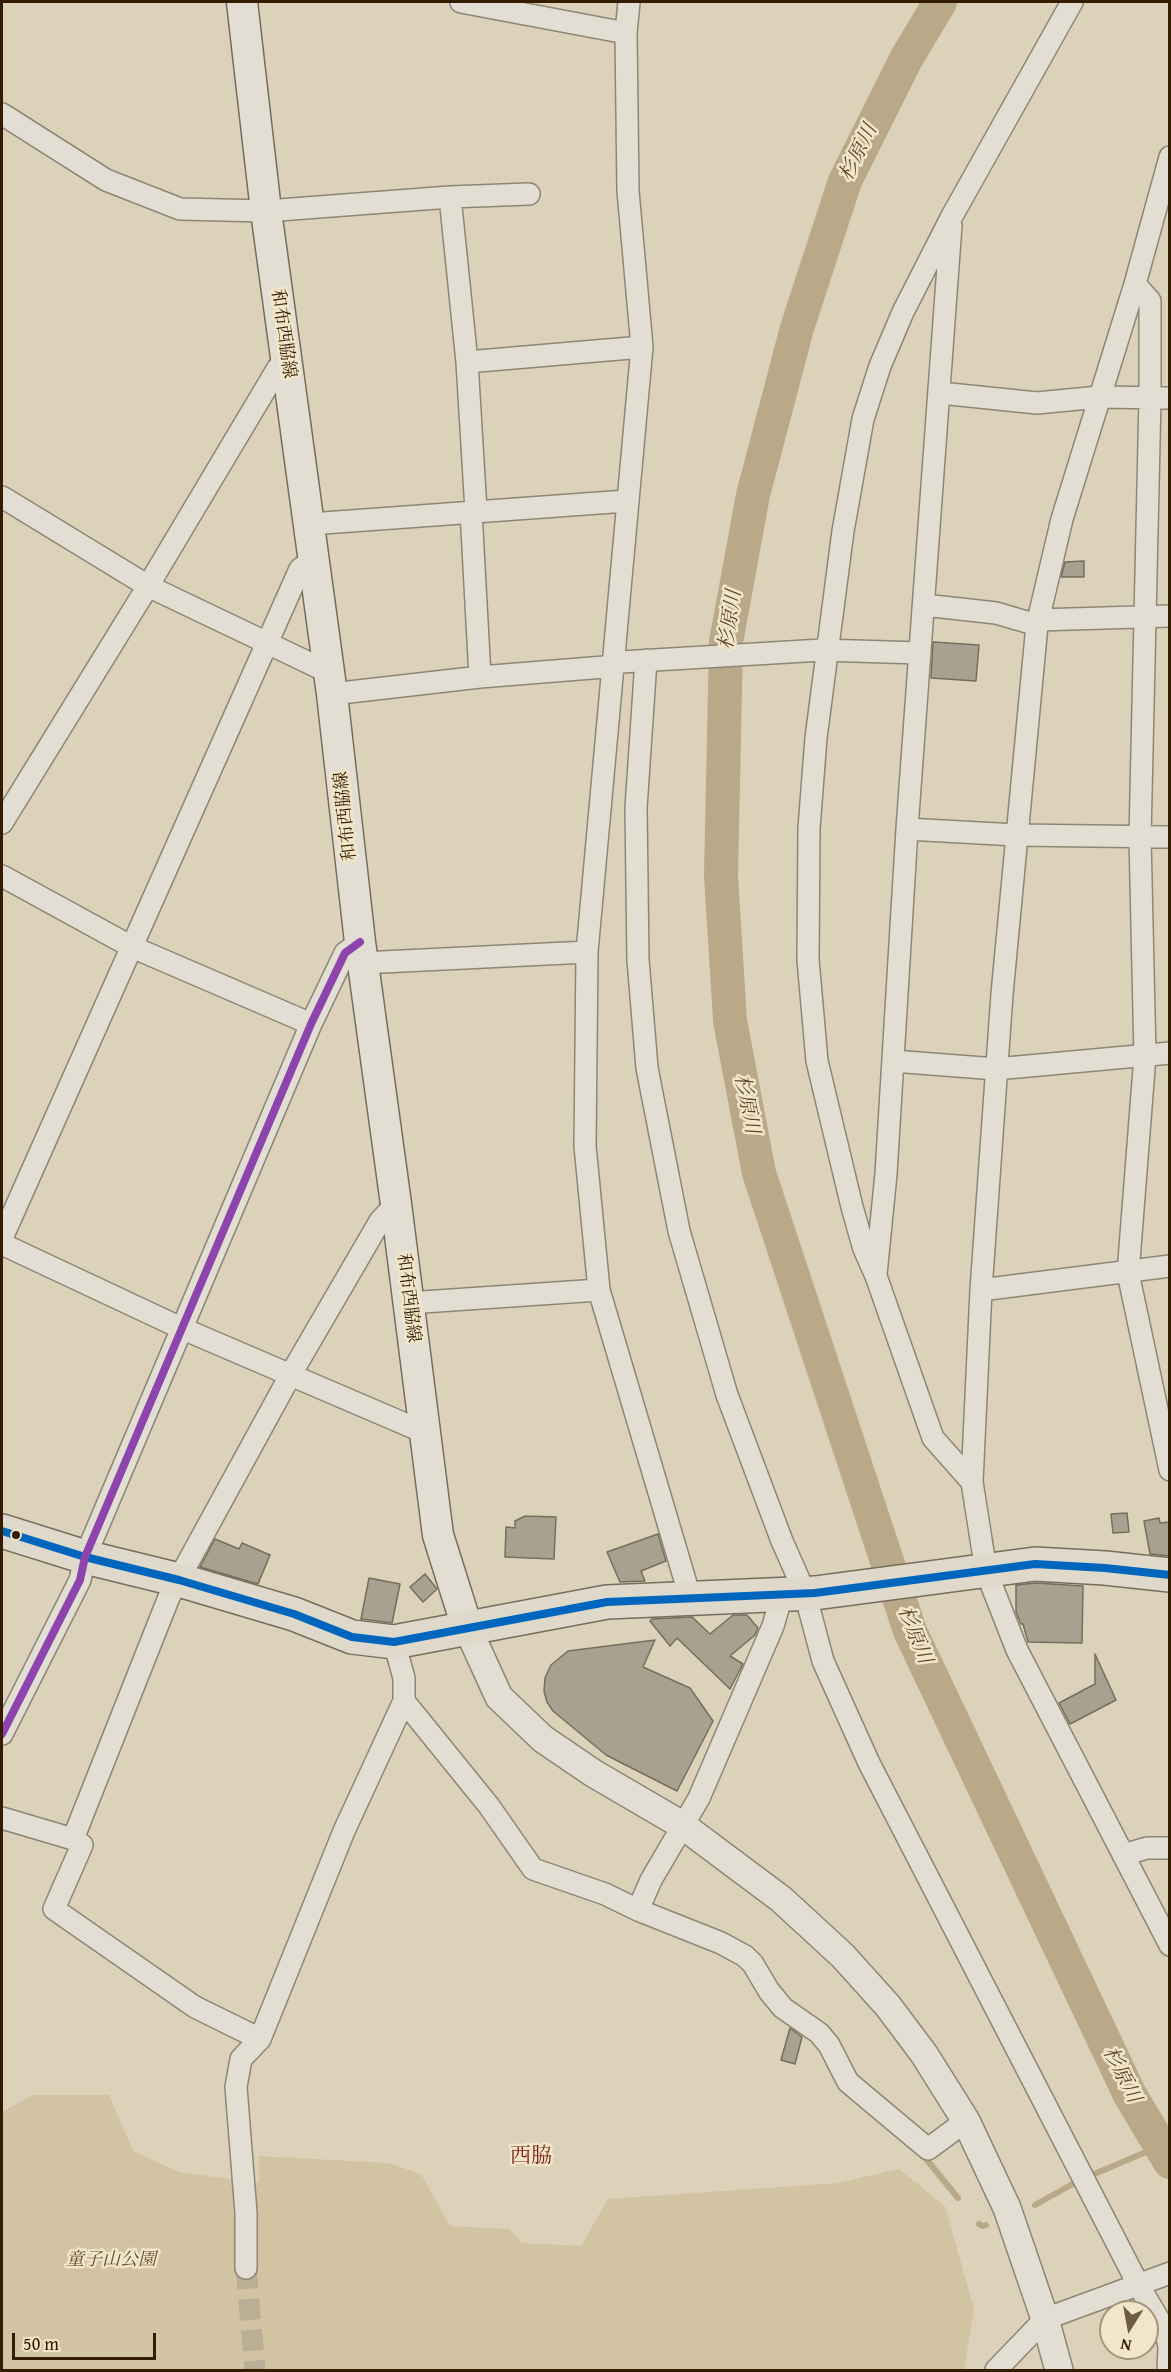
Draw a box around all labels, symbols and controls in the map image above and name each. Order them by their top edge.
water label: 杉原川 [835,121,883,185]
street label: 和布西脇線 [266,288,300,380]
water label: 杉原川 [715,589,747,651]
street label: 和布西脇線 [331,770,361,862]
water label: 杉原川 [728,1072,764,1136]
street label: 和布西脇線 [392,1252,424,1344]
unlabelled marker [10,1529,22,1541]
water label: 杉原川 [892,1603,936,1667]
water label: 杉原川 [1097,2043,1145,2107]
district label: 西脇 [510,2144,552,2170]
park label: 童子山公園 [66,2249,156,2271]
north arrow [1099,2300,1159,2360]
scale bar [15,2321,159,2359]
text: 50 m [23,2330,59,2357]
text: N [1118,2333,1133,2359]

